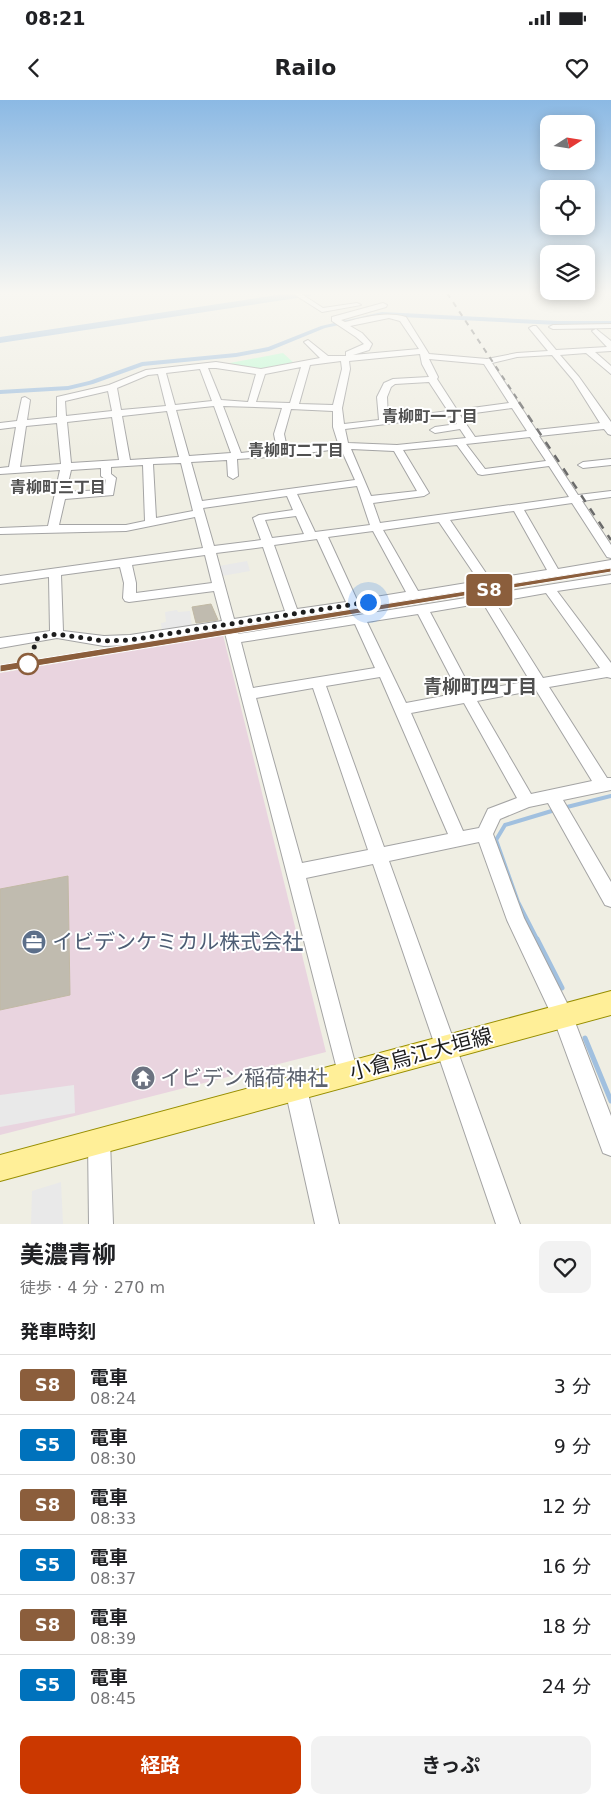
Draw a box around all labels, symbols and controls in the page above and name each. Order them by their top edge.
text: 08:21 [25,7,85,29]
icon: back [20,54,48,82]
icon: heart [563,54,591,82]
text: Railo [275,55,336,80]
north arrow [540,115,595,170]
map controls [540,115,595,300]
button: locate [540,180,595,235]
button: layers [540,245,595,300]
district label: 青柳町一丁目 [382,407,478,426]
district label: 青柳町二丁目 [248,441,344,460]
district label: 青柳町三丁目 [10,478,106,497]
line badge: S8 [466,574,512,606]
text: S8 [476,579,502,600]
your location [356,590,381,615]
unlabelled marker [17,653,39,675]
district label: 青柳町四丁目 [423,675,537,697]
office icon: イビデンケミカル株式会社 [21,929,47,955]
place label: イビデンケミカル株式会社 [52,930,303,954]
street label: 小倉烏江大垣線 [347,1023,495,1085]
temple icon: イビデン稲荷神社 [130,1065,156,1091]
place label: イビデン稲荷神社 [160,1066,328,1090]
text: 美濃青柳 [20,1241,116,1269]
button: heart [539,1241,591,1293]
text: 徒歩 · 4 分 · 270 m [20,1278,165,1297]
text: 発車時刻 [20,1320,96,1342]
text: 電車 [90,1366,128,1388]
text: S8 [35,1374,60,1395]
text: 3 分 [554,1375,591,1397]
text: 08:24 [90,1389,136,1408]
text: 電車 [90,1426,128,1448]
text: S5 [35,1434,60,1455]
text: 9 分 [554,1435,591,1457]
text: 08:30 [90,1449,136,1468]
text: 電車 [90,1486,128,1508]
text: S8 [35,1494,60,1515]
text: 12 分 [542,1495,591,1517]
text: 08:33 [90,1509,136,1528]
text: 電車 [90,1546,128,1568]
text: S5 [35,1554,60,1575]
text: 16 分 [542,1555,591,1577]
text: 08:37 [90,1569,136,1588]
text: 電車 [90,1606,128,1628]
text: S8 [35,1614,60,1635]
text: 18 分 [542,1615,591,1637]
text: 08:39 [90,1629,136,1648]
text: 電車 [90,1666,128,1688]
text: S5 [35,1674,60,1695]
text: 24 分 [542,1675,591,1697]
text: 08:45 [90,1689,136,1708]
button: 経路 [20,1736,301,1794]
button: きっぷ [311,1736,591,1794]

